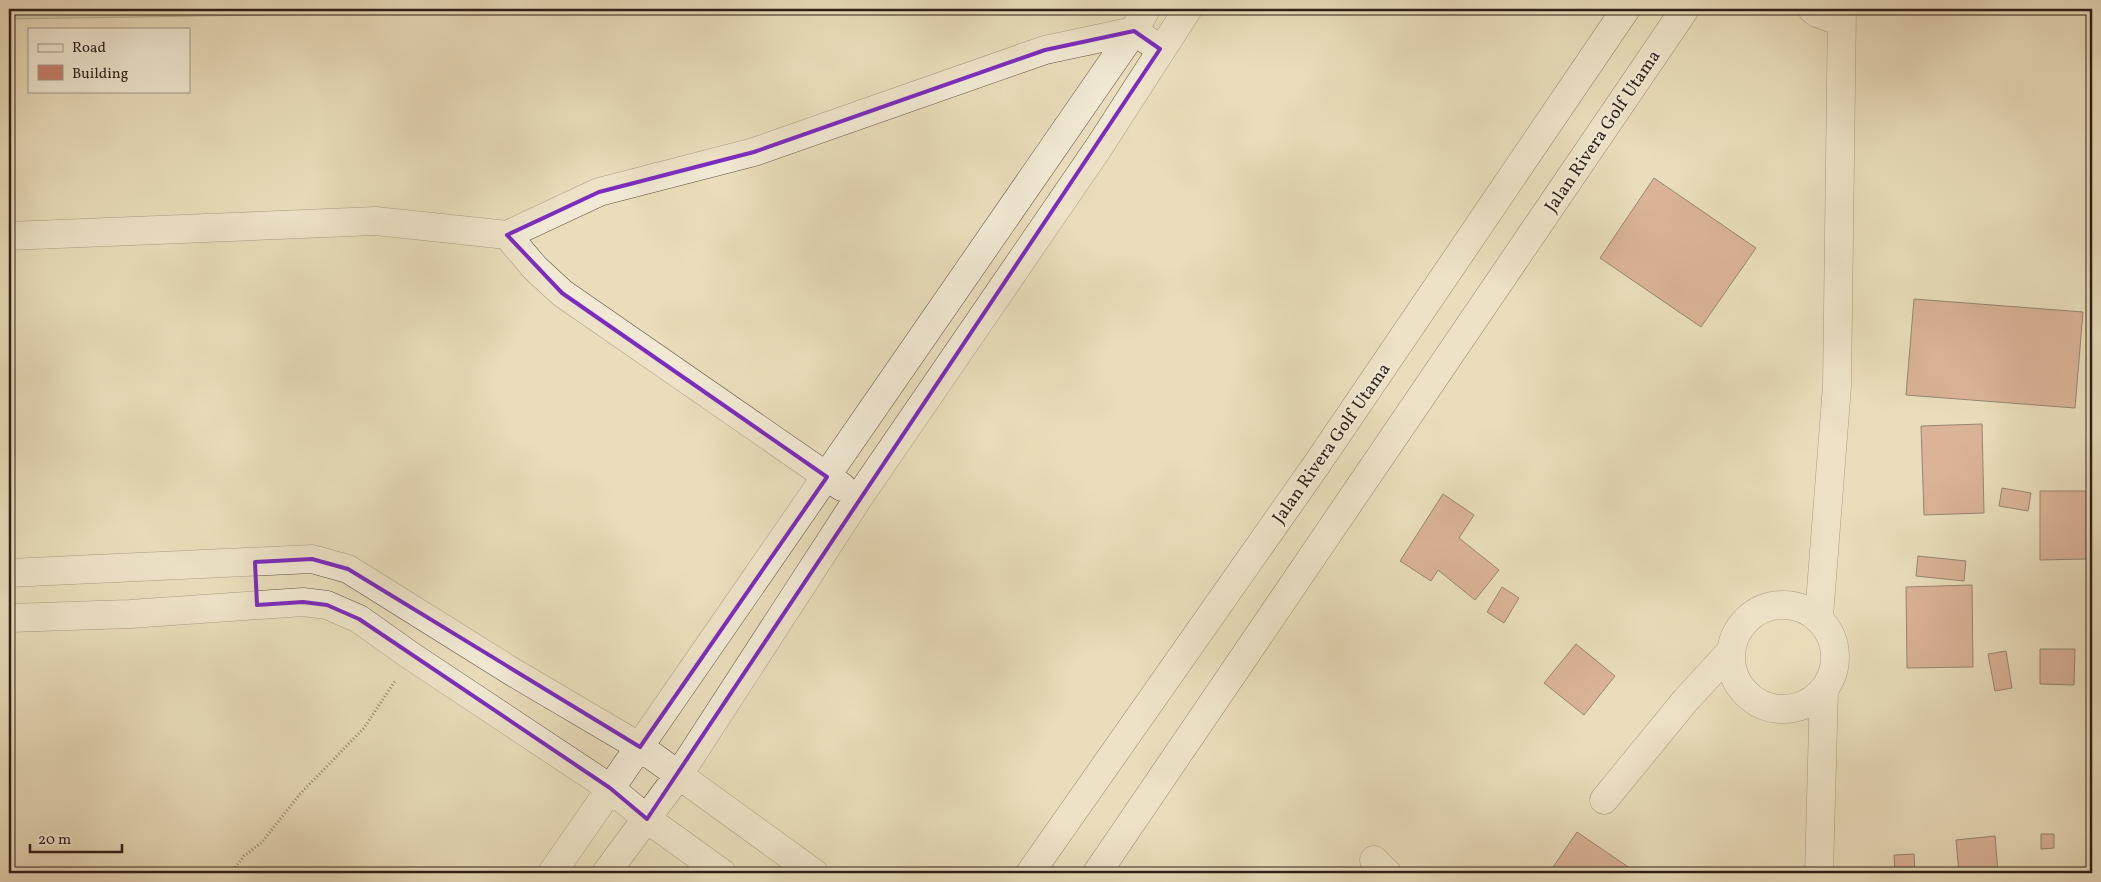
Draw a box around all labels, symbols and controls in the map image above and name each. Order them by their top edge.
legend [28,28,190,92]
text: Road [72,38,106,59]
street label: Jalan Rivera Golf Utama [1539,46,1667,218]
text: Building [72,64,129,85]
street label: Jalan Rivera Golf Utama [1267,358,1397,529]
scale bar [30,822,122,854]
text: 20 m [38,830,71,851]

